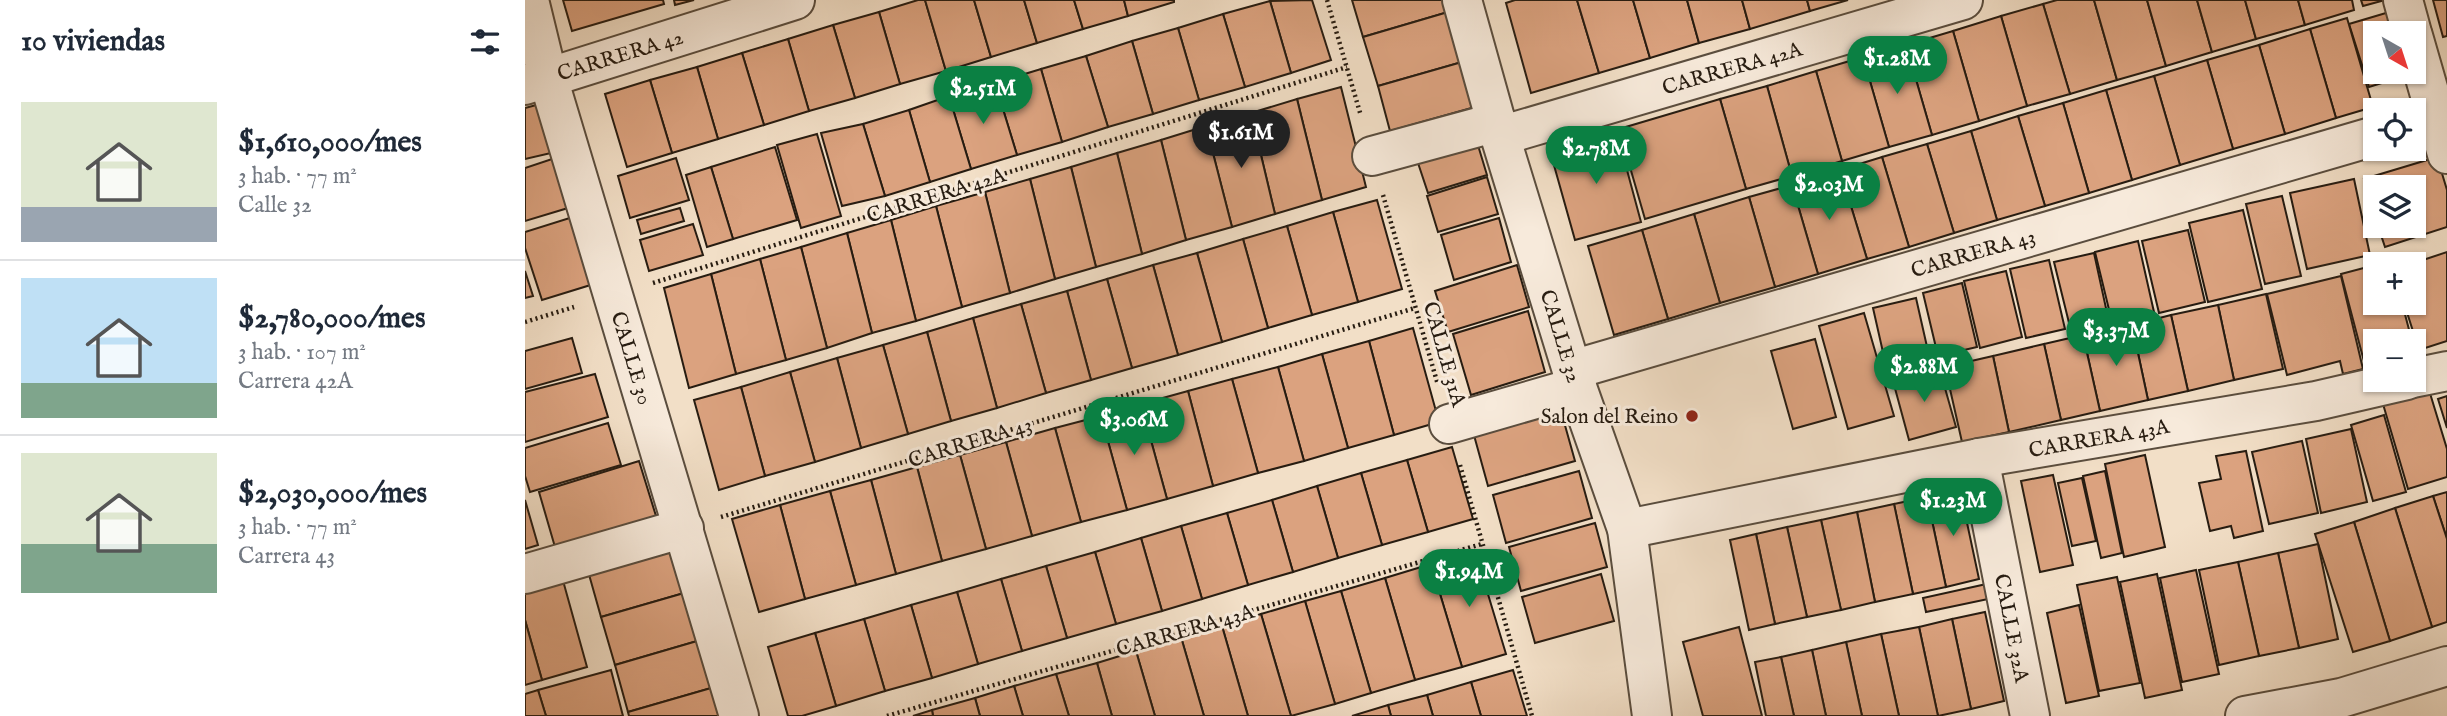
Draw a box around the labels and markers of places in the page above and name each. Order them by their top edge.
pin: $1.28M [1840,36,1954,96]
pin: $2.51M [926,66,1040,126]
pin: $1.61M [1184,110,1298,170]
pin: $2.78M [1539,127,1653,186]
pin: $2.03M [1772,162,1886,222]
pin: $3.37M [2059,308,2173,368]
pin: $2.88M [1867,344,1981,404]
pin: $3.06M [1077,398,1191,457]
place label: Salon del Reino [1541,404,1678,431]
marker: Salon del Reino [1684,408,1700,424]
pin: $1.23M [1896,478,2010,538]
pin: $1.94M [1412,550,1526,609]

